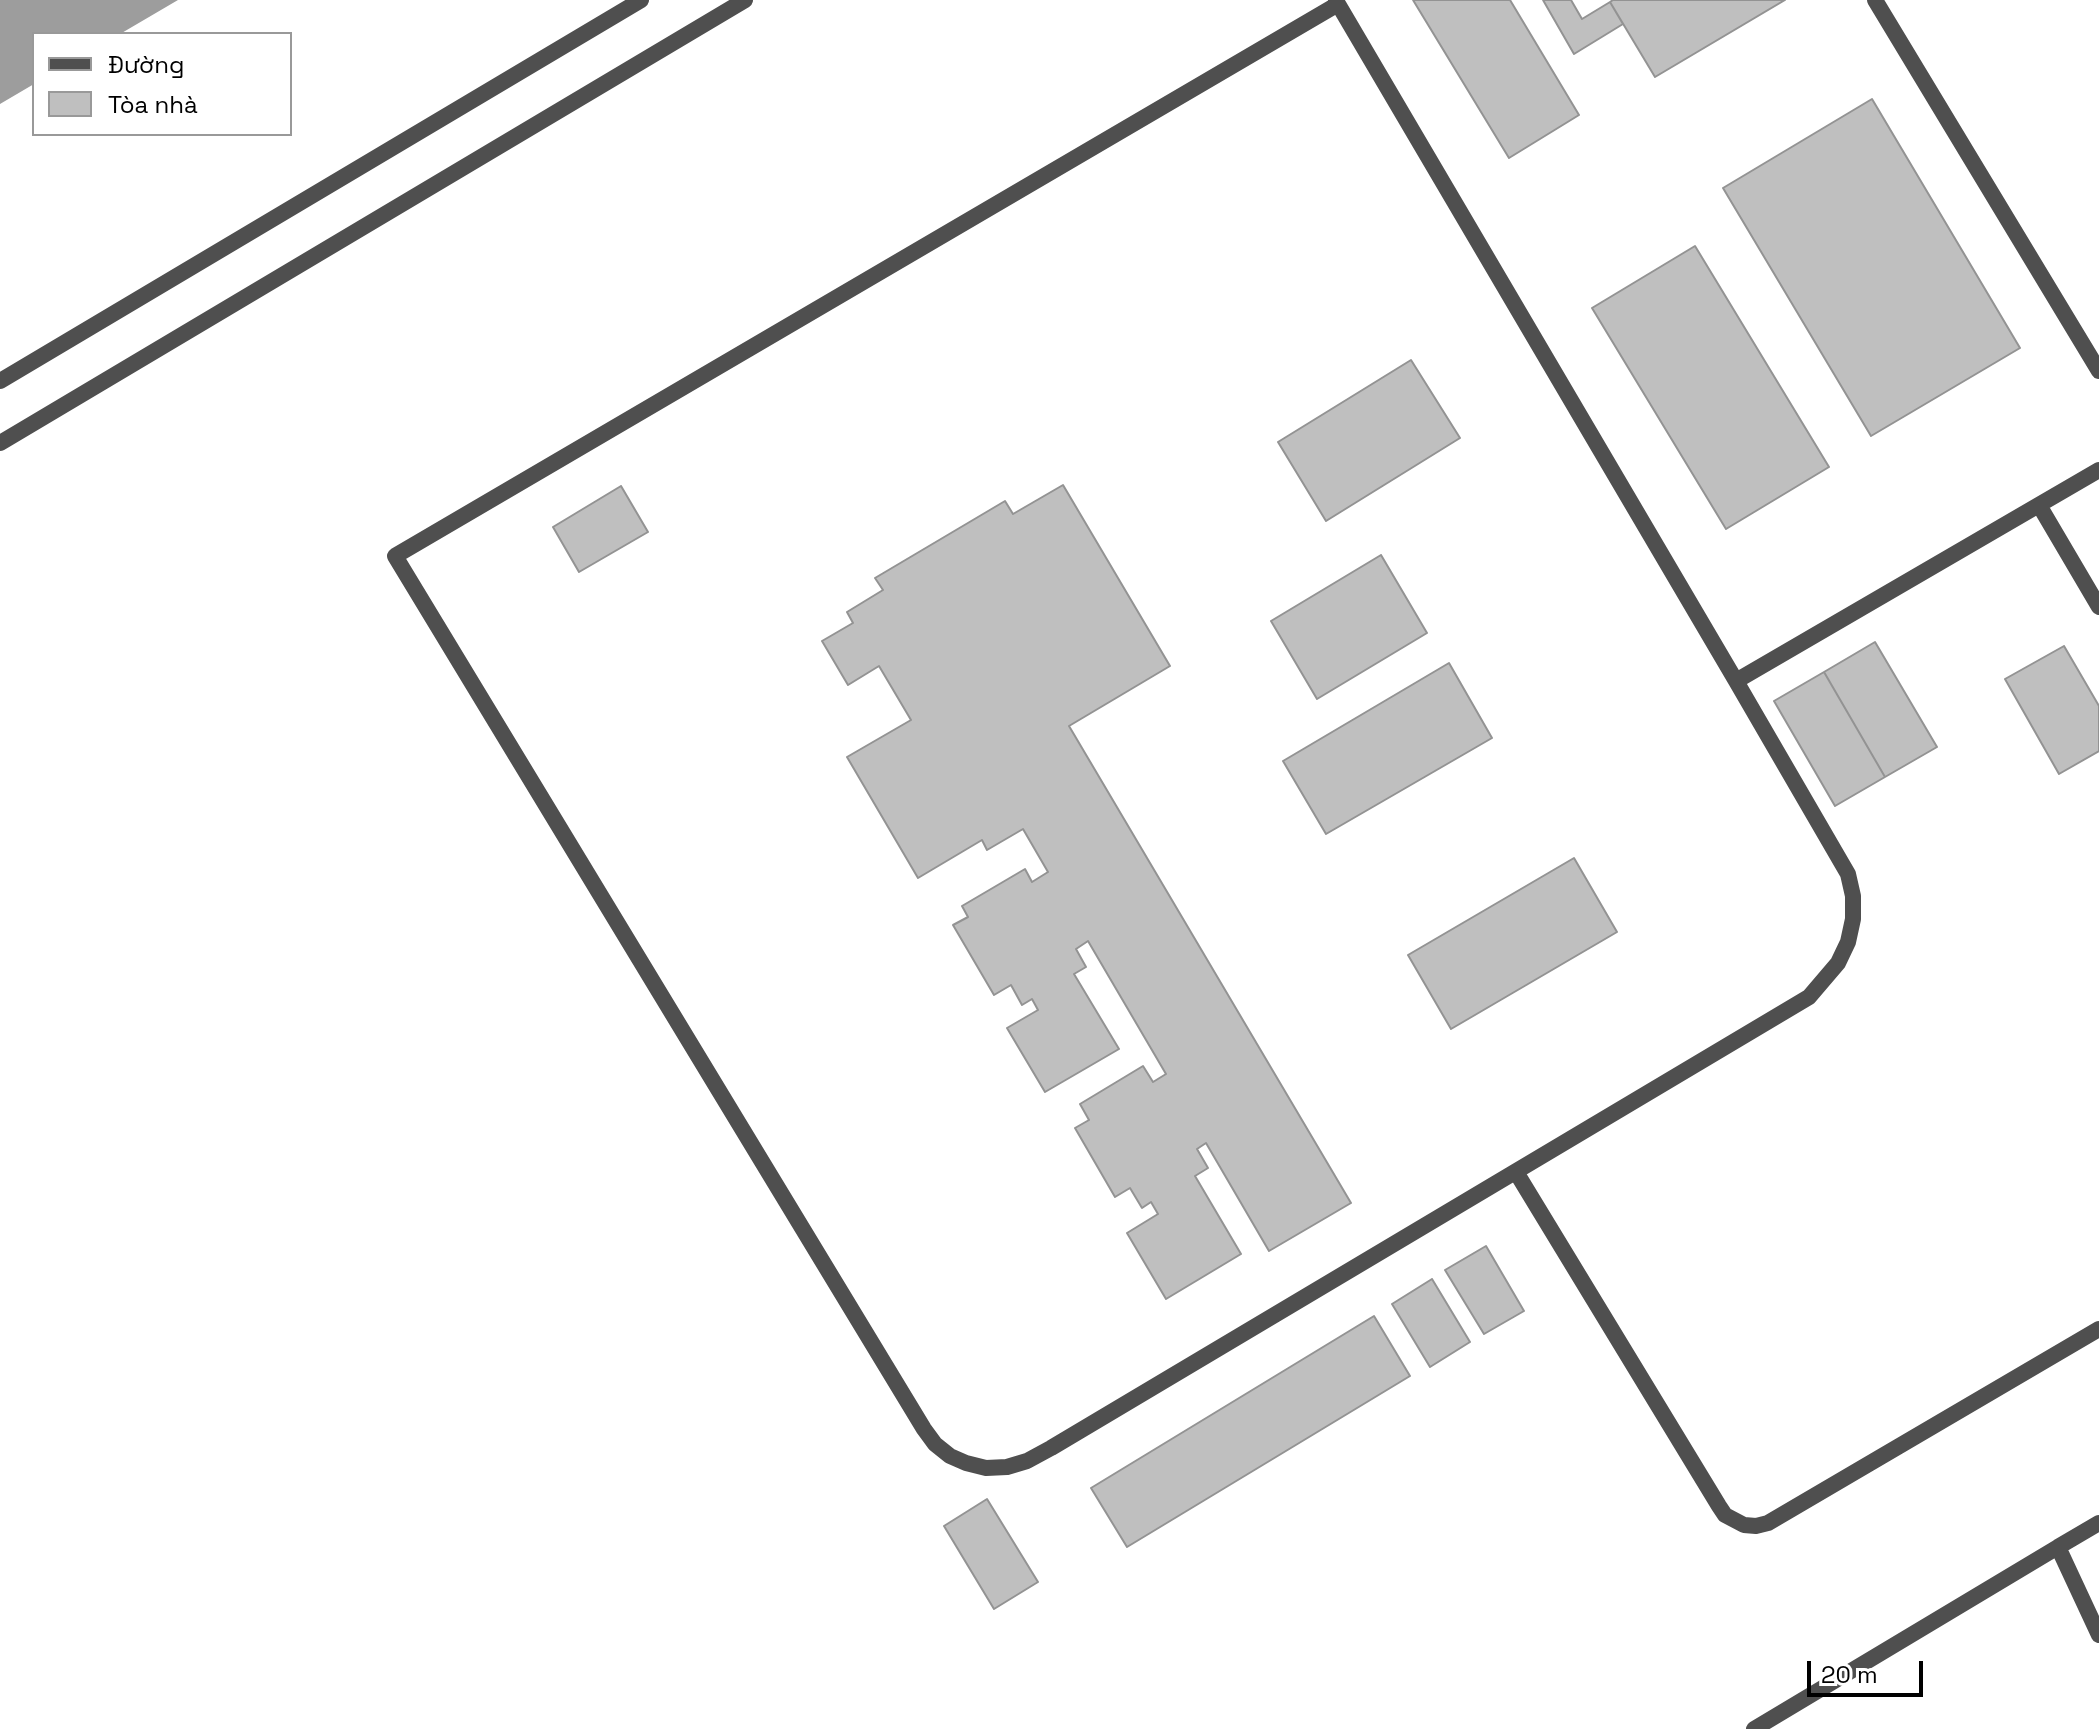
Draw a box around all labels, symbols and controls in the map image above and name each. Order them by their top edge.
legend [32,32,292,136]
text: Đường [108,49,184,80]
text: Tòa nhà [108,89,198,120]
scale bar [1811,1645,1927,1695]
text: 20 m [1821,1659,1878,1690]

